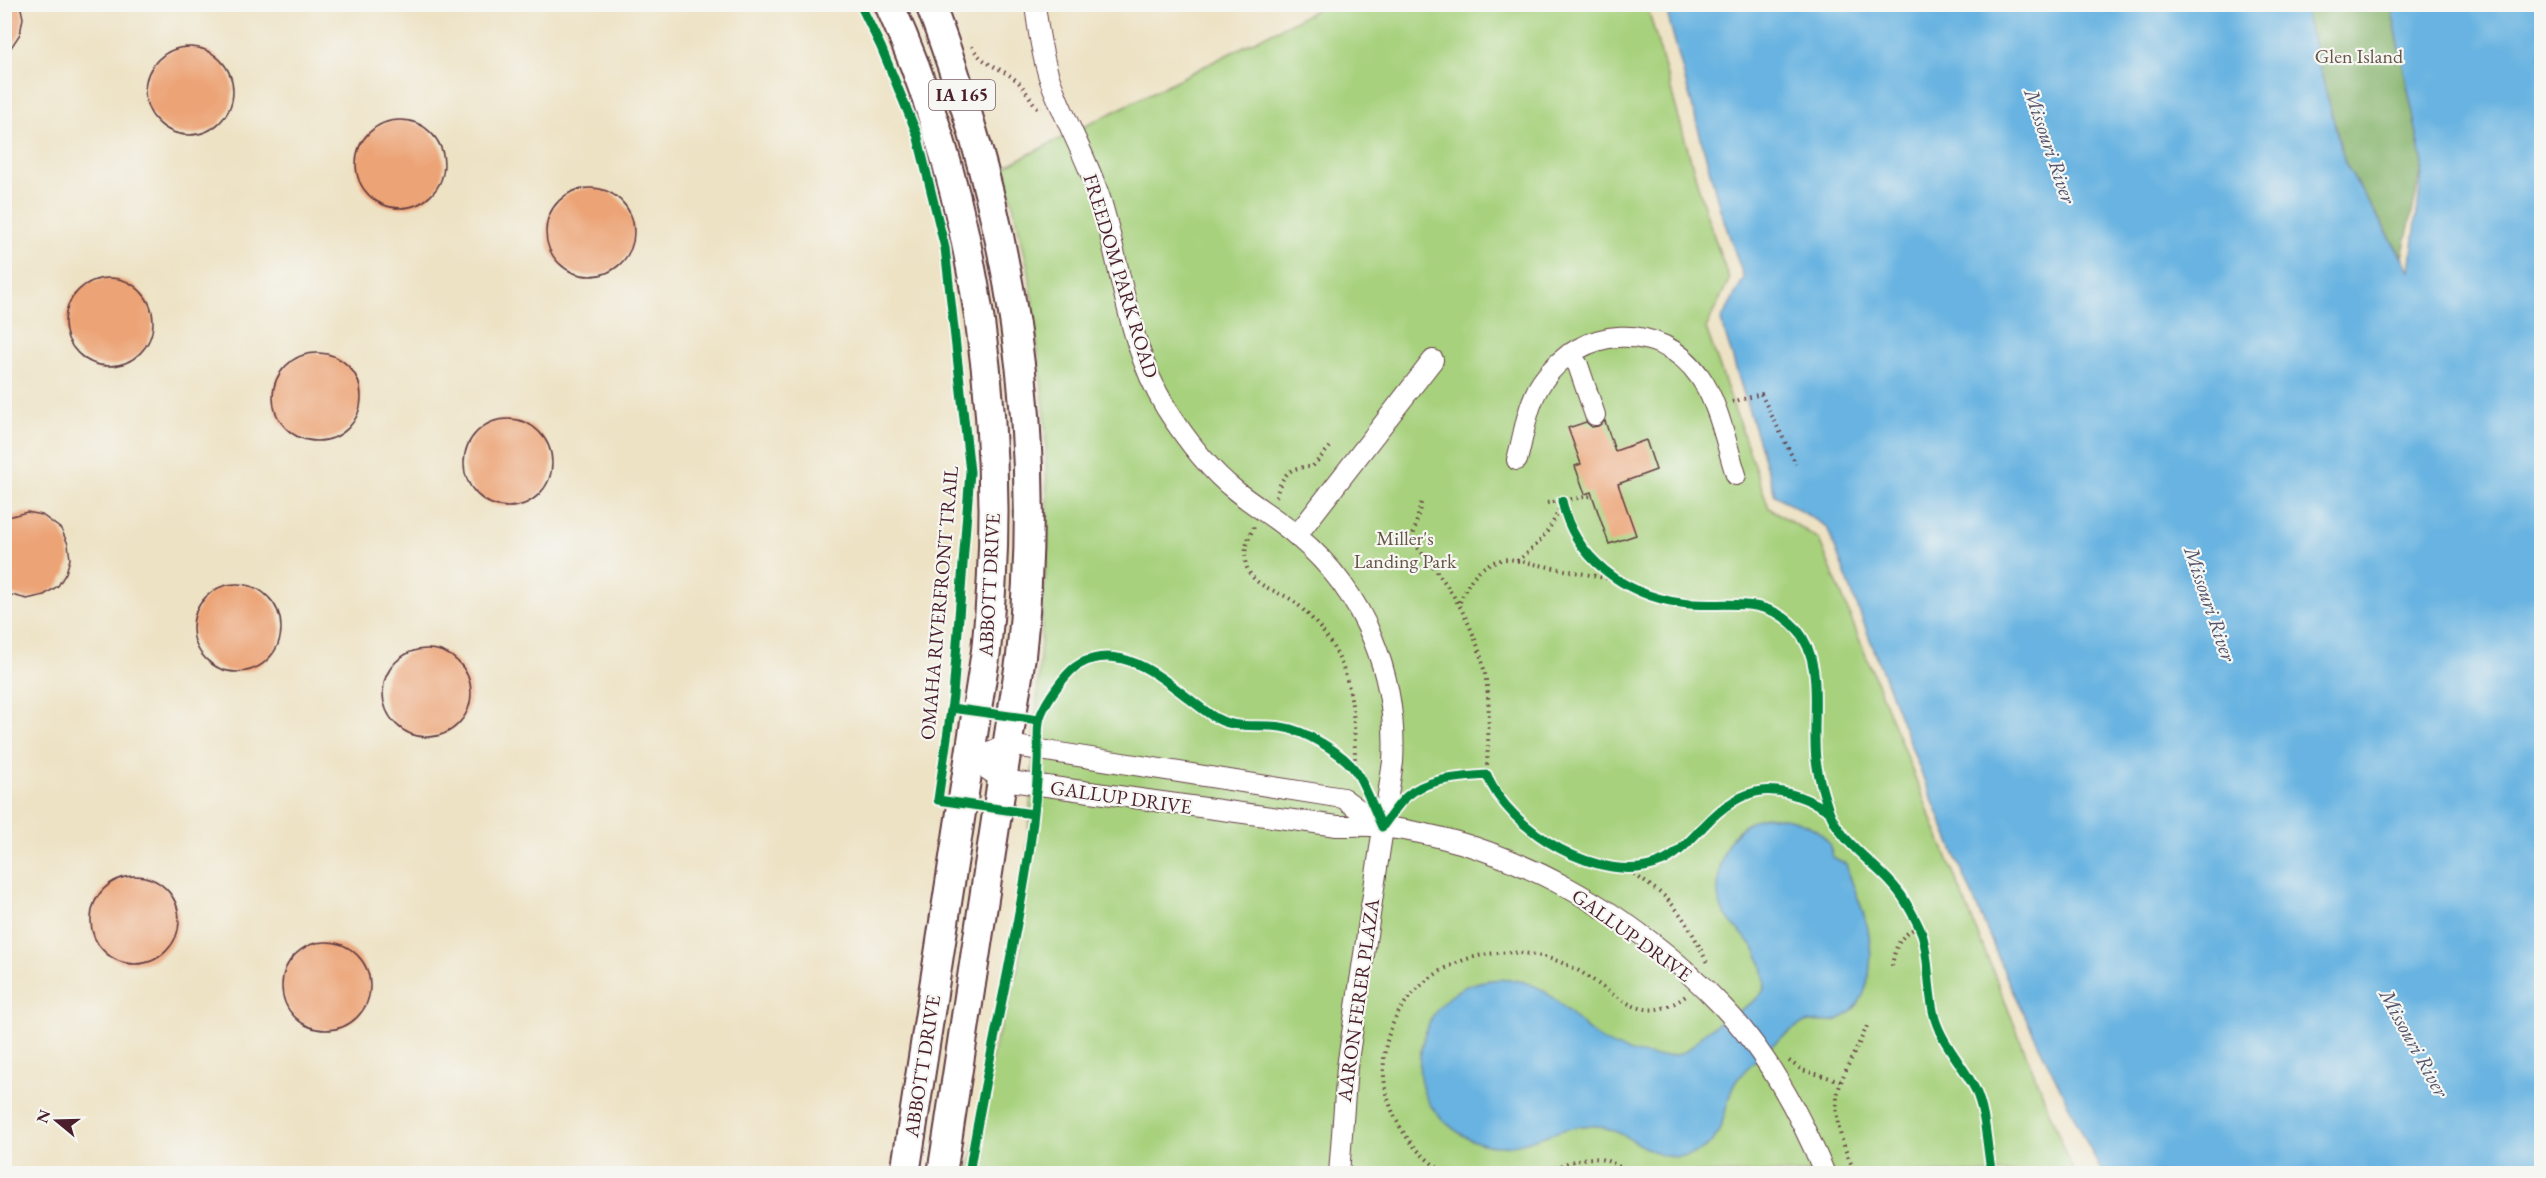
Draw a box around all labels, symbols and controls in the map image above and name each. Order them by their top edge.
park label: Glen Island [2315,43,2404,69]
road number: IA 165 [929,80,995,110]
water label: Missouri River [2018,83,2083,208]
street label: FREEDOM PARK ROAD [1078,171,1164,381]
street label: OMAHA RIVERFRONT TRAIL [914,465,964,741]
street label: ABBOTT DRIVE [972,512,1006,659]
park label: Miller's Landing Park [1354,525,1457,574]
water label: Missouri River [2178,541,2243,666]
street label: GALLUP DRIVE [1049,774,1193,820]
street label: GALLUP DRIVE [1567,883,1697,987]
street label: AARON FERER PLAZA [1331,897,1385,1104]
water label: Missouri River [2373,982,2456,1103]
street label: ABBOTT DRIVE [898,993,946,1140]
north arrow [27,1091,87,1151]
text: N [31,1107,55,1126]

